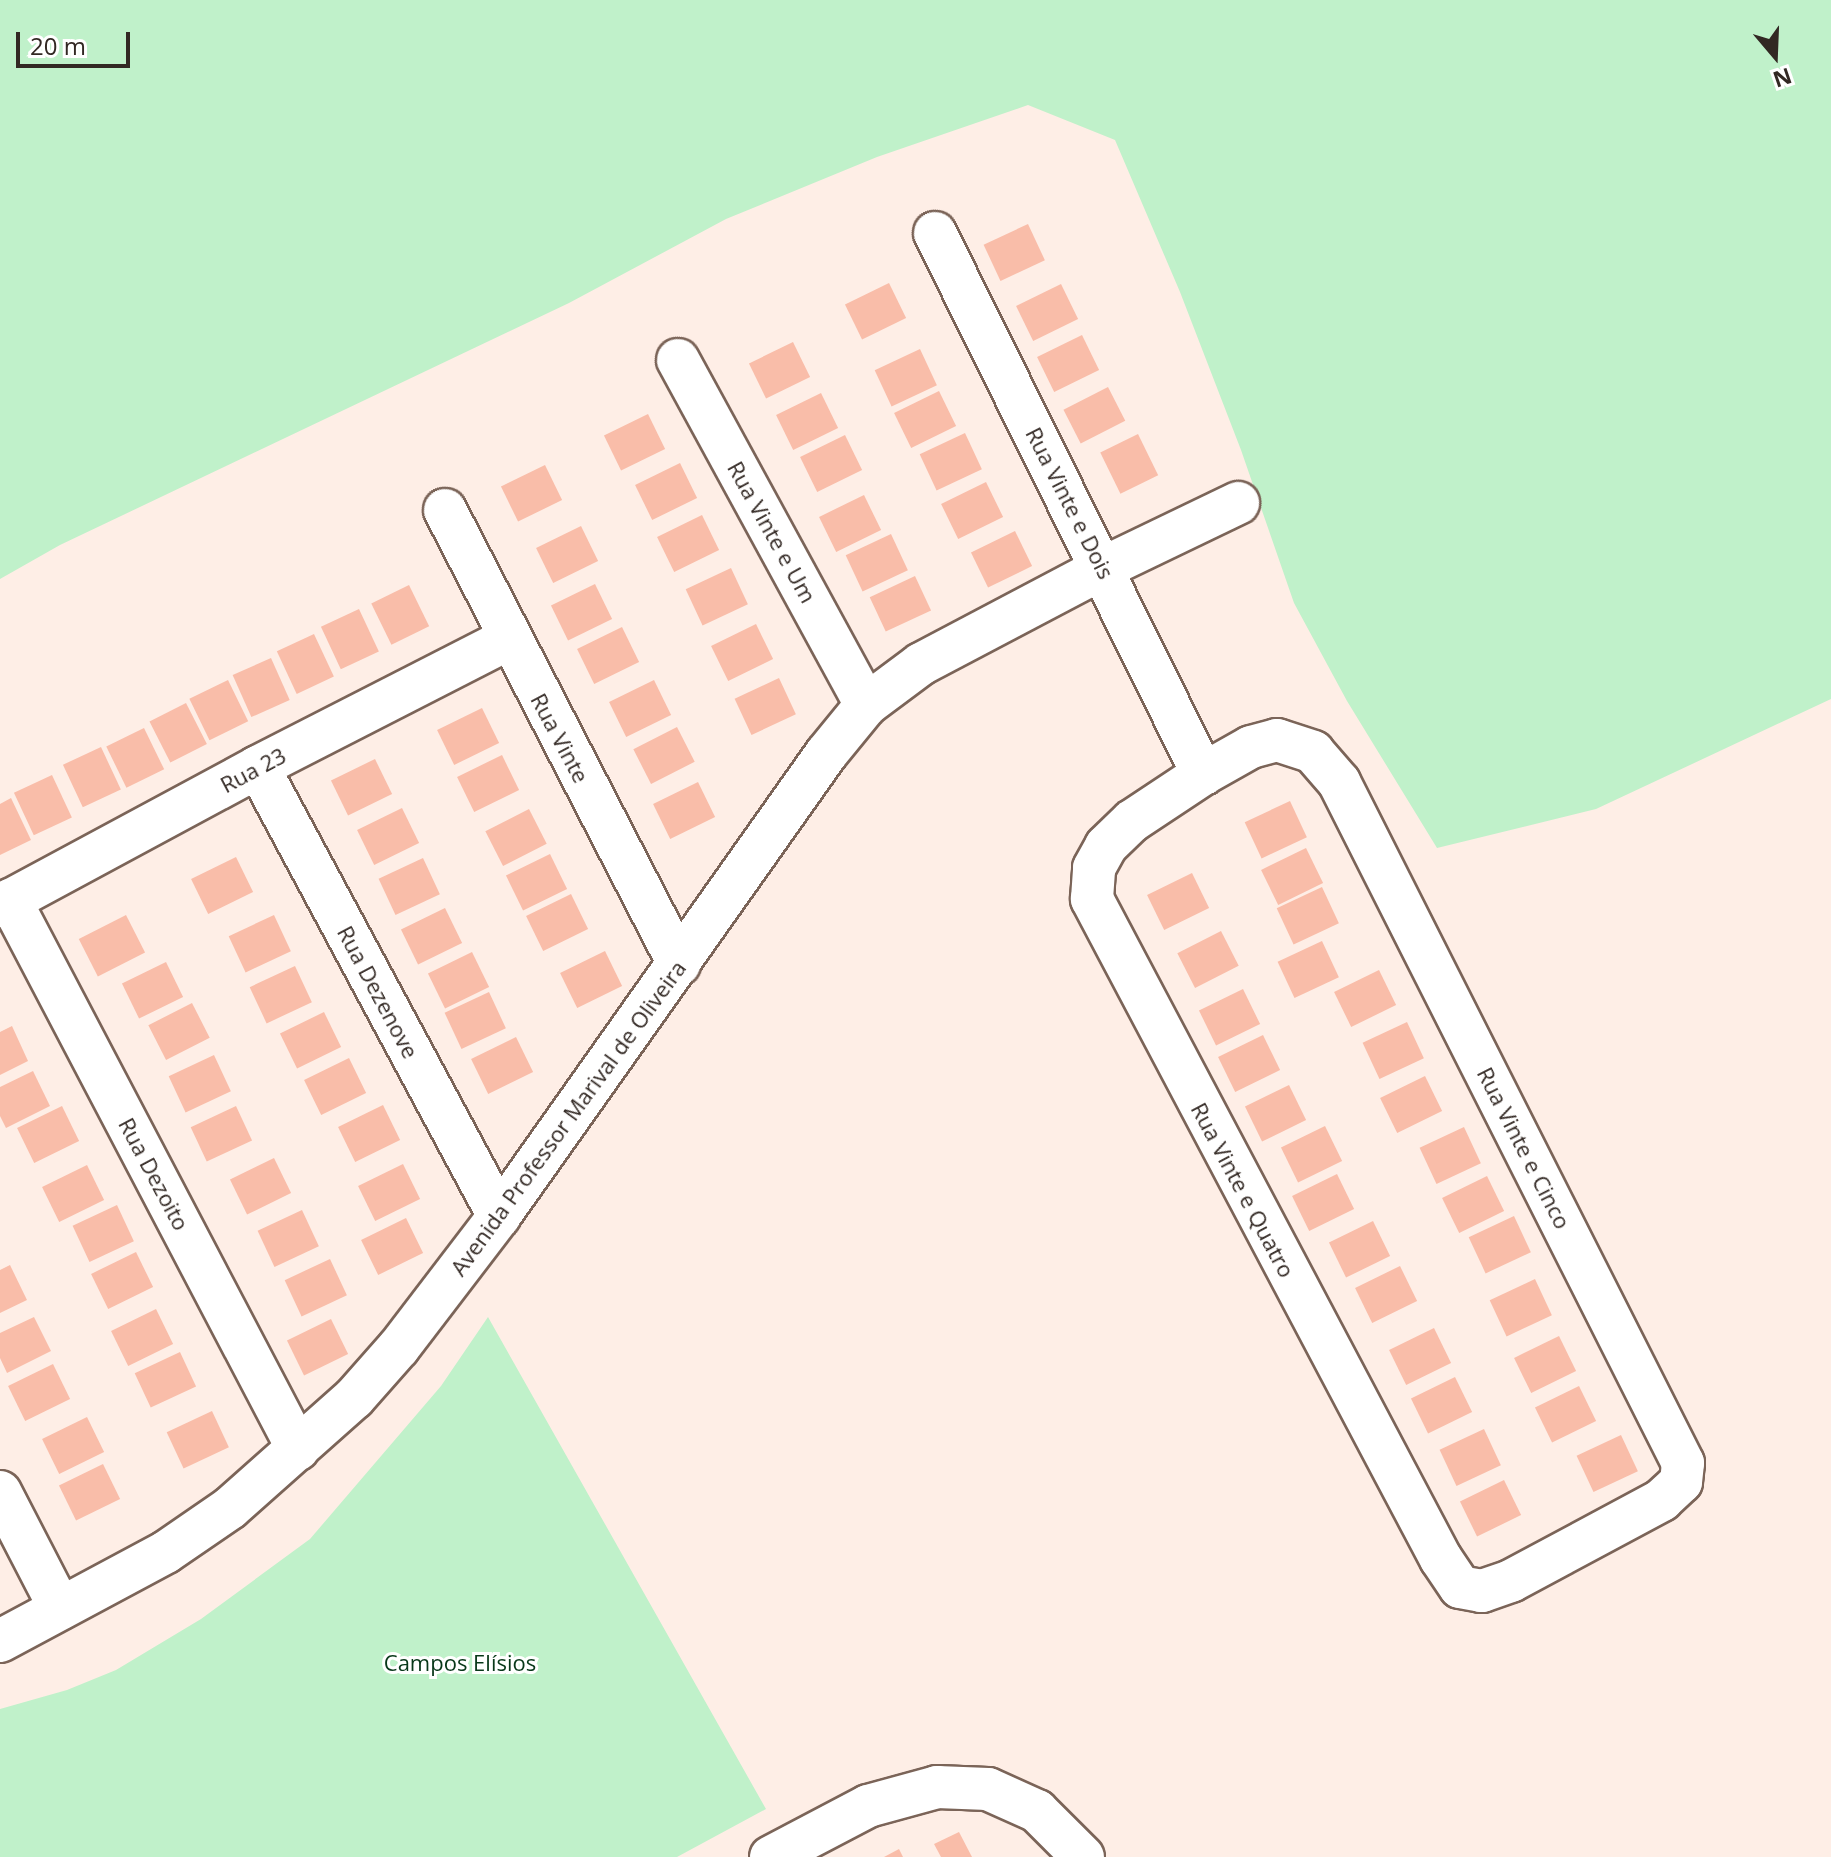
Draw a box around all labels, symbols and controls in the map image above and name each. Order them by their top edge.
scale bar [20,16,134,66]
north arrow [1735,16,1815,96]
text: 20 m [30,29,86,62]
text: N [1769,62,1796,96]
street label: Rua Vinte e Dois [1020,423,1120,583]
street label: Rua Vinte e Um [722,457,822,607]
street label: Rua Vinte [525,689,595,787]
street label: Rua 23 [216,742,290,798]
street label: Rua Dezenove [332,921,424,1063]
street label: Avenida Professor Marival de Oliveira [445,955,691,1281]
street label: Rua Vinte e Cinco [1472,1063,1576,1233]
street label: Rua Vinte e Quatro [1186,1098,1300,1282]
street label: Rua Dezoito [113,1113,195,1235]
park label: Campos Elísios [384,1650,536,1676]

